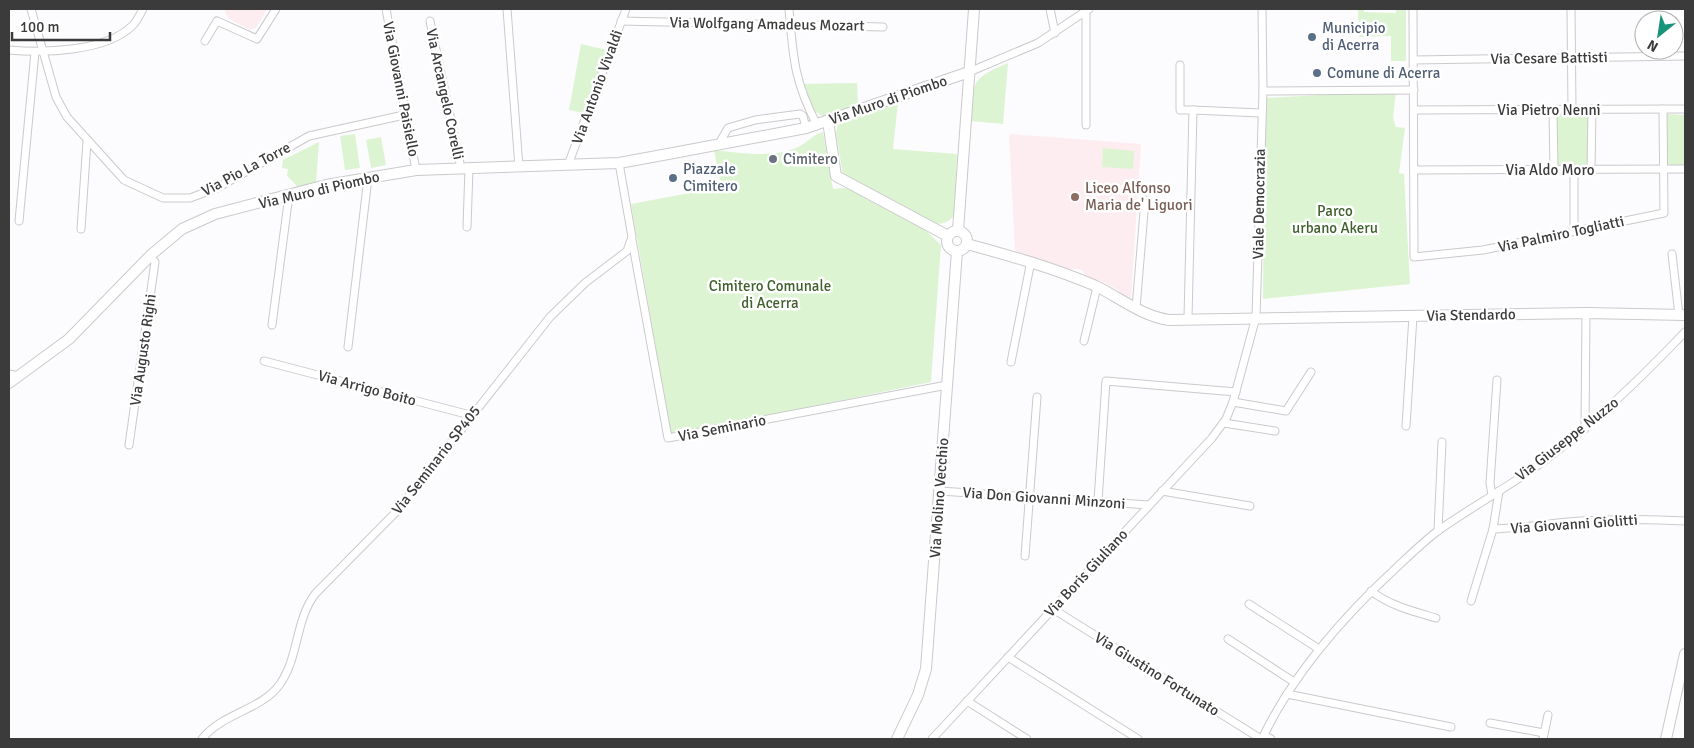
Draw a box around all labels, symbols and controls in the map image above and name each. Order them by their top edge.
scale bar [12,10,110,42]
north arrow [1634,10,1684,60]
street label: Via Wolfgang Amadeus Mozart [669,13,865,35]
text: 100 m [20,18,60,36]
place label: Municipio di Acerra [1322,19,1386,54]
street label: Via Giovanni Paisiello [379,20,423,158]
street label: Via Arcangelo Corelli [422,27,468,161]
street label: Via Antonio Vivaldi [568,27,626,147]
marker: Municipio di Acerra [1306,31,1318,43]
text: N [1644,36,1661,56]
street label: Via Cesare Battisti [1490,48,1608,68]
place label: Comune di Acerra [1327,64,1440,82]
marker: Comune di Acerra [1311,67,1323,79]
street label: Via Muro di Piombo [827,71,950,129]
street label: Via Pietro Nenni [1497,101,1601,119]
street label: Via Pio La Torre [198,138,294,200]
street label: Viale Democrazia [1249,148,1269,260]
place label: Cimitero [783,150,838,168]
marker: Cimitero [767,153,779,165]
place label: Piazzale Cimitero [683,160,738,195]
street label: Via Aldo Moro [1506,161,1595,179]
street label: Via Muro di Piombo [257,167,381,213]
marker: Piazzale Cimitero [667,172,679,184]
place label: Liceo Alfonso Maria de' Liguori [1085,179,1193,214]
marker: Liceo Alfonso Maria de' Liguori [1069,191,1081,203]
park label: Parco urbano Akeru [1292,202,1378,237]
street label: Via Palmiro Togliatti [1496,212,1626,256]
park label: Cimitero Comunale di Acerra [709,277,831,312]
street label: Via Augusto Righi [126,293,160,407]
street label: Via Stendardo [1426,305,1516,325]
street label: Via Arrigo Boito [316,366,418,410]
street label: Via Giuseppe Nuzzo [1512,393,1622,485]
street label: Via Seminario SP405 [388,402,484,518]
street label: Via Seminario [677,411,768,445]
street label: Via Molino Vecchio [926,437,952,559]
street label: Via Don Giovanni Minzoni [962,483,1126,513]
street label: Via Giovanni Giolitti [1510,511,1638,537]
street label: Via Boris Giuliano [1041,525,1132,621]
street label: Via Giustino Fortunato [1091,628,1223,720]

